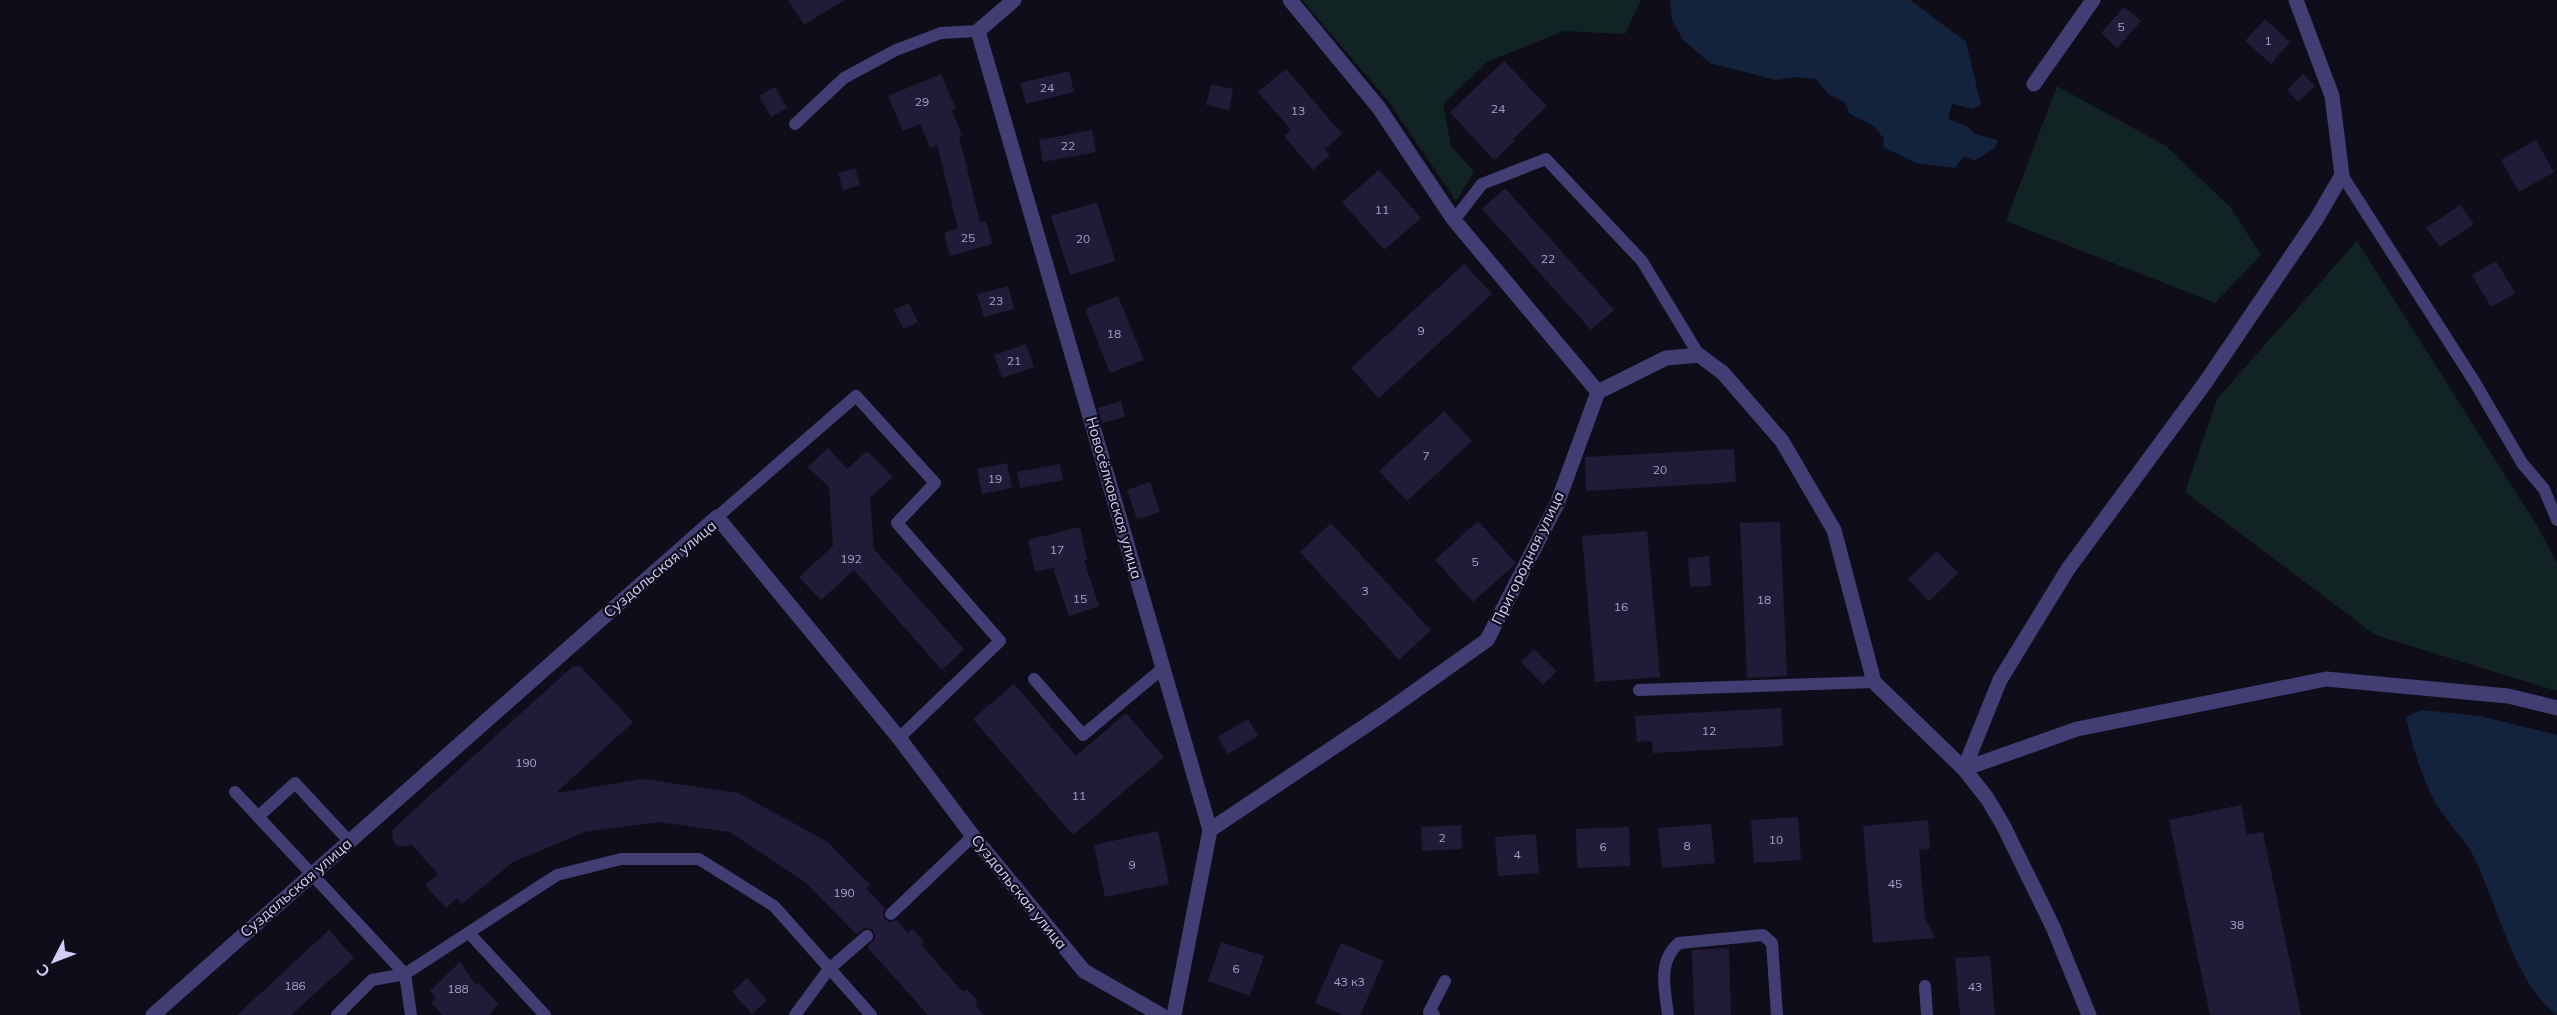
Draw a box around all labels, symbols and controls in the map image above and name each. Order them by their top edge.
house number: 5 [2117,19,2125,34]
house number: 1 [2264,33,2272,48]
house number: 24 [1040,80,1054,95]
house number: 29 [915,94,929,109]
house number: 24 [1491,101,1505,116]
house number: 13 [1291,103,1305,118]
house number: 22 [1061,138,1075,153]
house number: 11 [1375,202,1389,217]
house number: 25 [961,230,975,245]
house number: 20 [1076,231,1090,246]
house number: 22 [1541,251,1555,266]
house number: 23 [989,293,1003,308]
house number: 9 [1417,323,1425,338]
house number: 18 [1107,326,1121,341]
house number: 21 [1007,353,1021,368]
street label: Новосёлковская улица [1082,415,1147,581]
house number: 7 [1422,448,1430,463]
house number: 20 [1653,462,1667,477]
house number: 19 [988,471,1002,486]
street label: Пригородная улица [1487,488,1568,628]
street label: Суздальская улица [599,516,720,621]
house number: 17 [1050,542,1064,557]
house number: 192 [840,551,862,566]
house number: 5 [1471,554,1479,569]
house number: 3 [1361,583,1369,598]
house number: 15 [1073,591,1087,606]
house number: 18 [1757,592,1771,607]
house number: 16 [1614,599,1628,614]
house number: 12 [1702,723,1716,738]
house number: 190 [515,755,537,770]
house number: 11 [1072,788,1086,803]
house number: 2 [1438,830,1446,845]
street label: Суздальская улица [967,831,1071,953]
house number: 10 [1769,832,1783,847]
street label: Суздальская улица [236,834,355,941]
house number: 8 [1683,838,1691,853]
house number: 6 [1599,839,1607,854]
house number: 4 [1513,847,1521,862]
house number: 9 [1128,857,1136,872]
house number: 45 [1888,876,1902,891]
house number: 190 [833,885,855,900]
house number: 38 [2230,917,2244,932]
north arrow [24,931,84,991]
text: С [32,960,54,982]
house number: 6 [1232,961,1240,976]
house number: 43 к3 [1333,974,1365,989]
house number: 186 [284,978,306,993]
house number: 43 [1968,979,1982,994]
house number: 188 [447,981,469,996]

